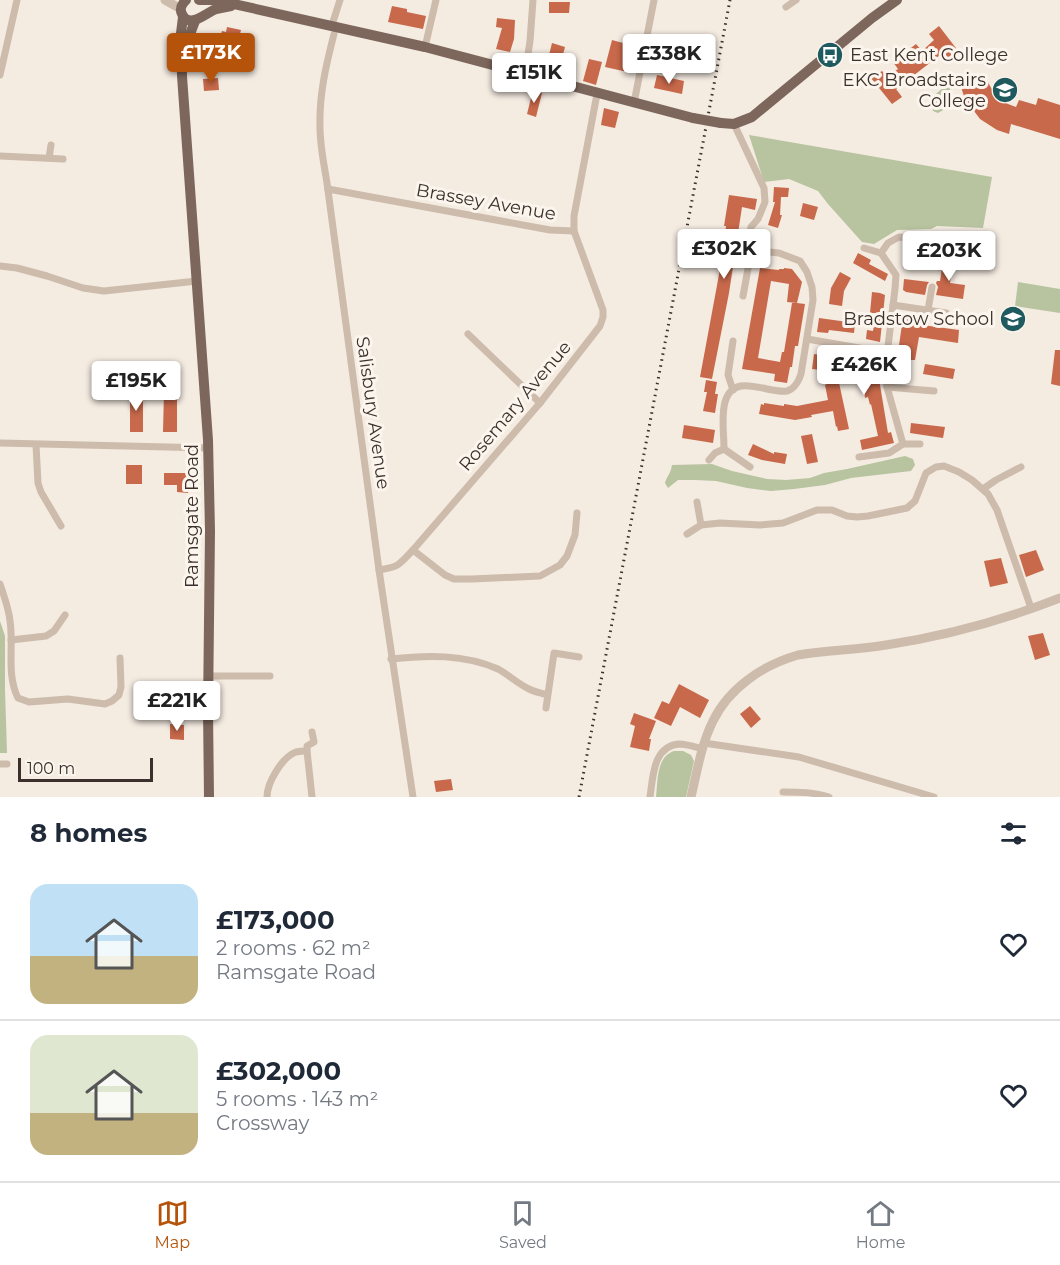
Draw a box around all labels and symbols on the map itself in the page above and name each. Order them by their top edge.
pin: £173K [169,33,253,84]
pin: £338K [627,34,711,85]
bus stop icon: East Kent College [815,40,845,70]
place label: East Kent College [850,44,1008,66]
pin: £151K [492,53,576,104]
place label: EKC Broadstairs College [843,69,986,112]
school or university icon: EKC Broadstairs College [990,75,1020,105]
street label: Brassey Avenue [414,179,558,225]
pin: £302K [682,229,766,280]
pin: £203K [907,231,991,282]
school or university icon: Bradstow School [998,304,1028,334]
place label: Bradstow School [843,308,994,330]
street label: Salisbury Avenue [351,335,395,491]
street label: Rosemary Avenue [454,336,576,476]
pin: £426K [822,345,906,396]
pin: £195K [94,361,178,412]
street label: Ramsgate Road [181,444,203,588]
pin: £221K [135,681,219,732]
scale bar [18,755,153,782]

